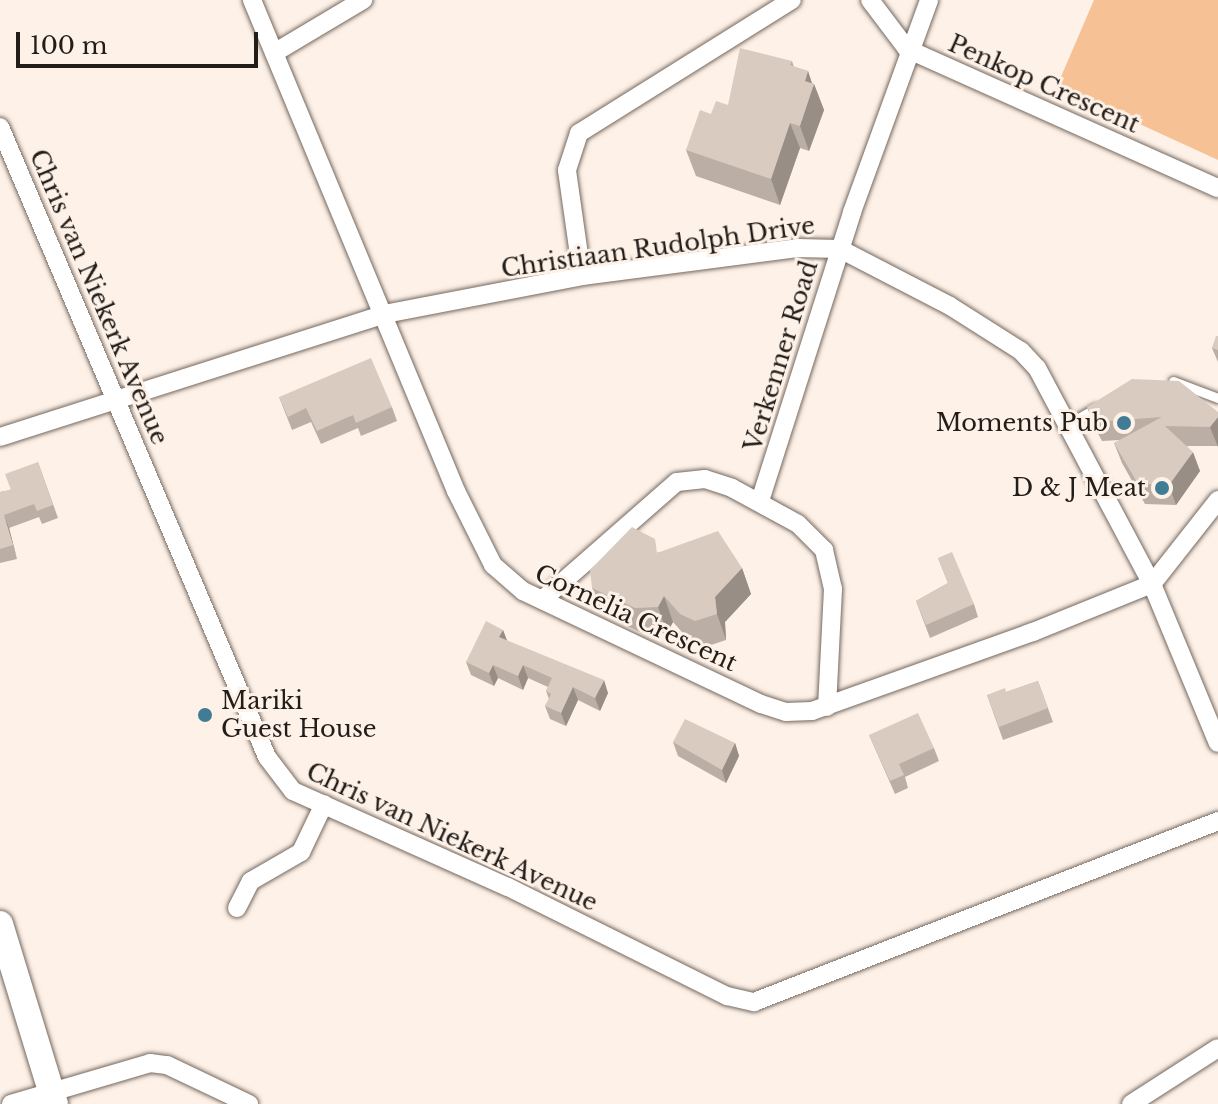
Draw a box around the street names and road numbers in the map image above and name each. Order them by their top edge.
street label: Penkop Crescent [944,29,1144,139]
street label: Chris van Niekerk Avenue [23,144,175,450]
street label: Christiaan Rudolph Drive [499,211,817,283]
street label: Verkenner Road [738,257,824,455]
street label: Cornelia Crescent [530,558,742,678]
street label: Chris van Niekerk Avenue [301,756,603,918]

